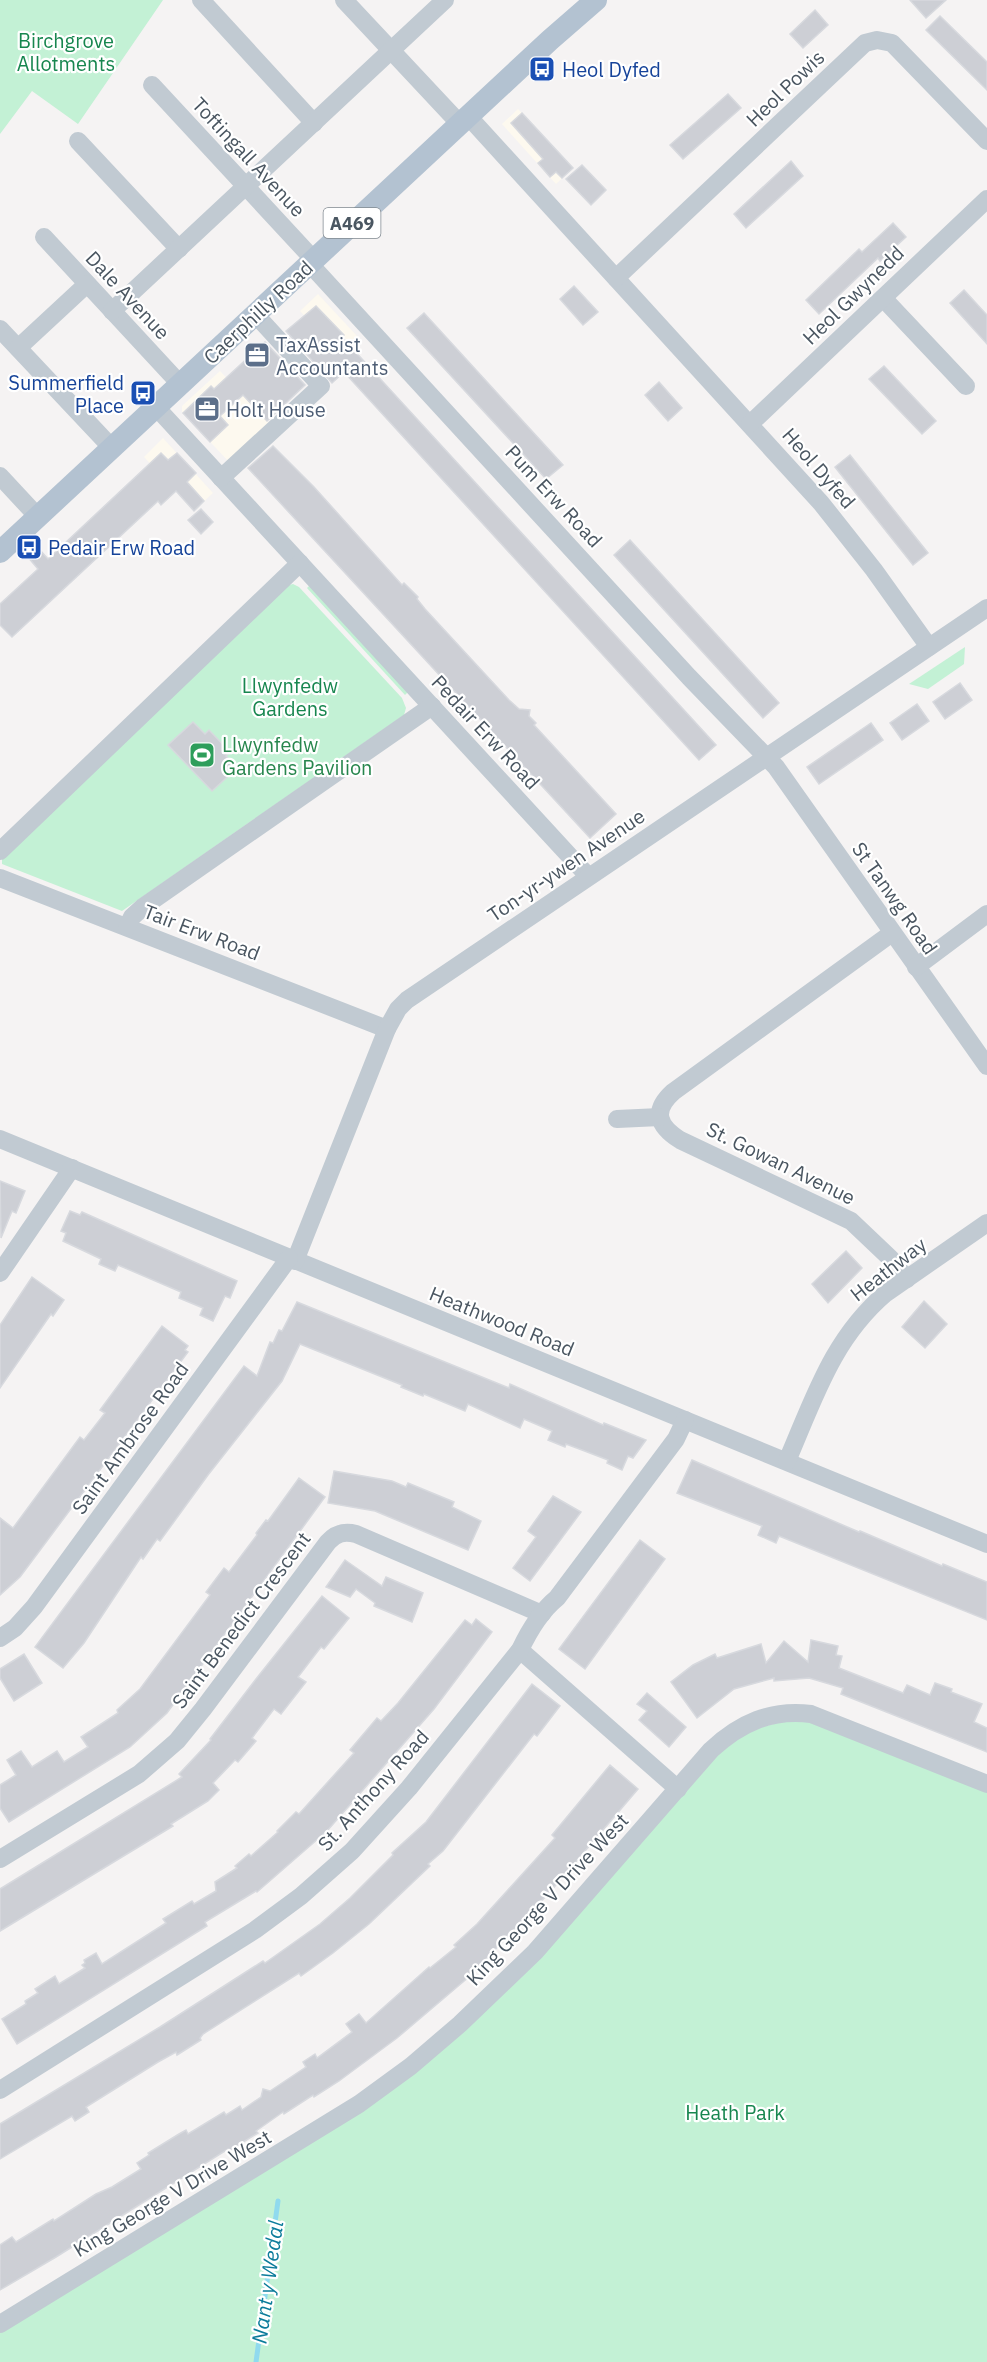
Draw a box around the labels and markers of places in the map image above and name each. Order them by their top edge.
bus stop icon: Heol Dyfed [527,54,557,84]
place label: Heol Dyfed [562,56,661,83]
place label: TaxAssist Accountants [276,331,388,381]
office icon: TaxAssist Accountants [242,340,272,370]
place label: Summerfield Place [8,369,124,419]
bus stop icon: Summerfield Place [128,378,158,408]
office icon: Holt House [192,394,222,424]
place label: Holt House [226,396,326,423]
bus stop icon: Pedair Erw Road [14,532,44,562]
place label: Pedair Erw Road [48,534,195,561]
place label: Llwynfedw Gardens Pavilion [222,731,372,781]
sports icon: Llwynfedw Gardens Pavilion [187,740,217,770]

